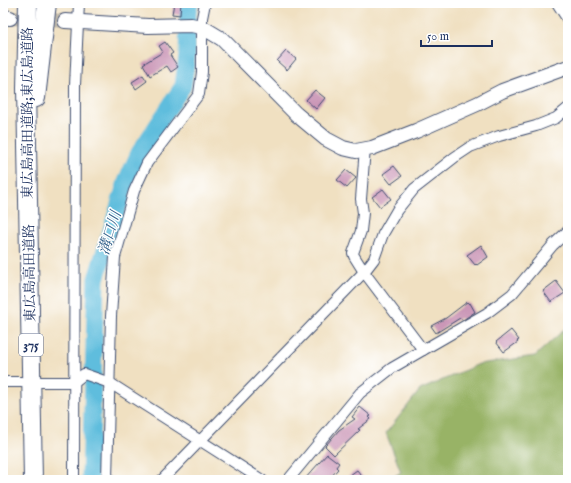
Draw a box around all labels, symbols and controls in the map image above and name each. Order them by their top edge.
scale bar [421,22,492,48]
street label: 東広島高田道路;東広島道路 [19,27,37,199]
text: 50 m [427,29,449,44]
water label: 溝口川 [94,207,126,257]
street label: 東広島高田道路 [20,224,40,322]
road number: 375 [19,334,43,356]

